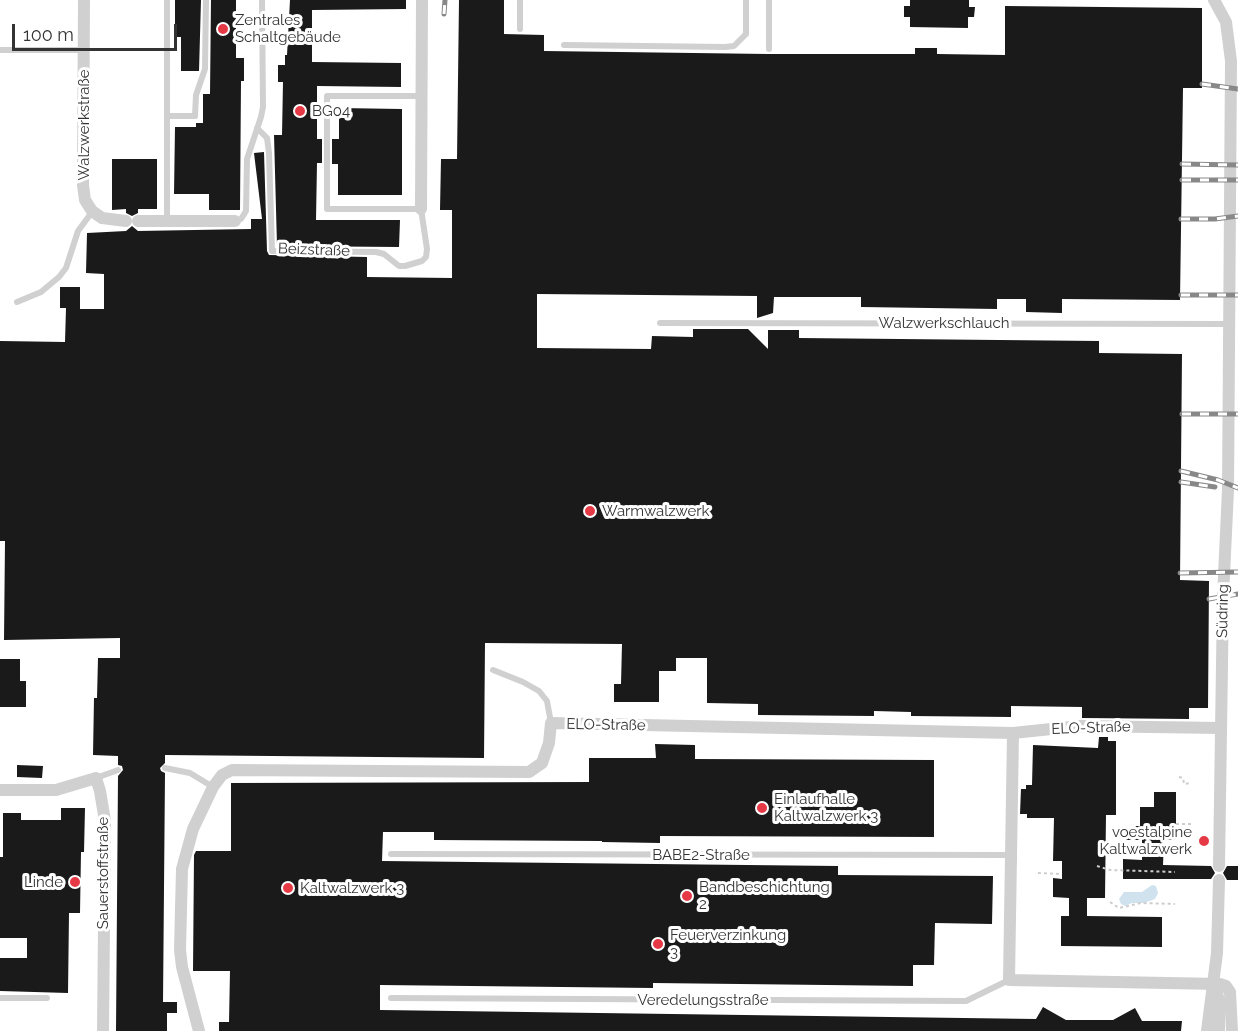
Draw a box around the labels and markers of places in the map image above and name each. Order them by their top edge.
place label: Zentrales Schaltgebäude [235,11,341,46]
marker: Zentrales Schaltgebäude [216,22,230,36]
place label: BG04 [312,102,350,120]
marker: BG04 [293,104,307,118]
place label: Warmwalzwerk [602,502,710,520]
marker: Warmwalzwerk [583,504,597,518]
place label: Einlaufhalle Kaltwalzwerk 3 [774,790,878,825]
marker: Einlaufhalle Kaltwalzwerk 3 [755,801,769,815]
place label: voestalpine Kaltwalzwerk [1099,823,1192,858]
marker: voestalpine Kaltwalzwerk [1197,834,1211,848]
place label: Linde [24,873,63,891]
marker: Linde [68,875,82,889]
place label: Bandbeschichtung 2 [699,878,830,913]
place label: Kaltwalzwerk 3 [300,879,404,897]
marker: Kaltwalzwerk 3 [281,881,295,895]
marker: Bandbeschichtung 2 [680,889,694,903]
place label: Feuerverzinkung 3 [670,926,786,961]
marker: Feuerverzinkung 3 [651,937,665,951]

